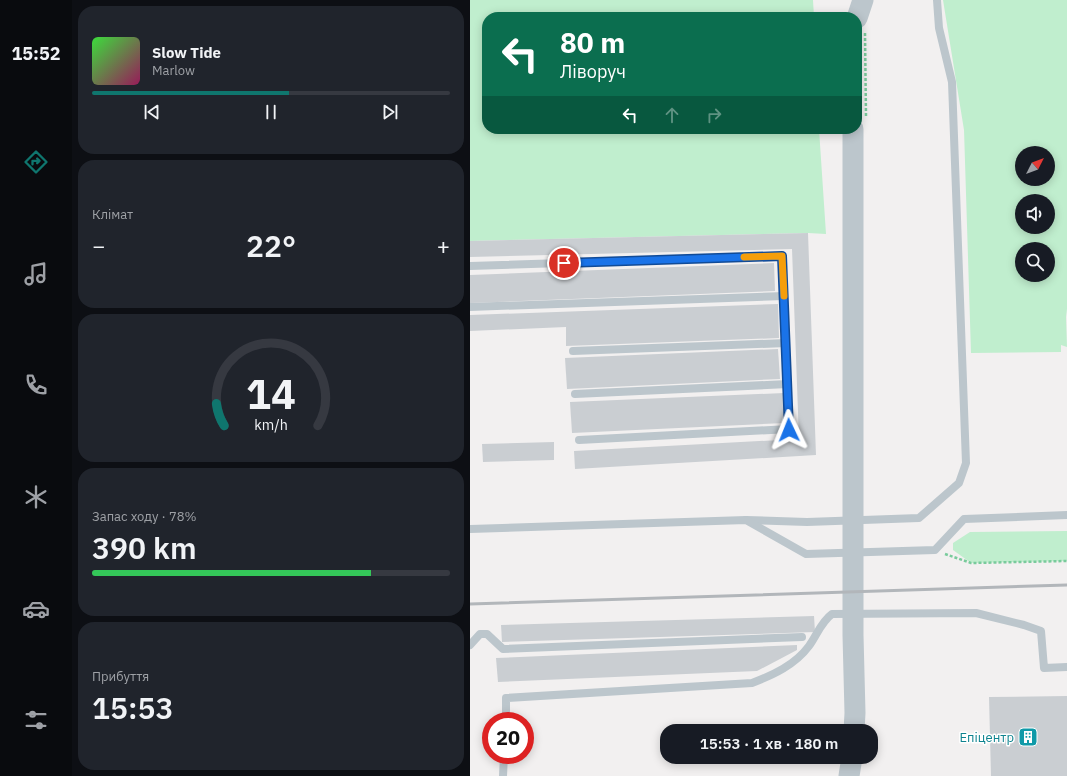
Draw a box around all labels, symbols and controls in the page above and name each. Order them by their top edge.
text: 80 m [560,24,625,61]
icon: left [494,28,546,80]
text: 15:52 [11,42,61,65]
text: Slow Tide [152,43,221,62]
text: Ліворуч [560,60,626,83]
text: Marlow [152,62,195,79]
icon: previous [141,101,163,123]
icon: pause [260,101,282,123]
icon: next [379,101,401,123]
icon: left [619,104,641,126]
icon: ahead [661,104,683,126]
icon: right [703,104,725,126]
north arrow [1015,146,1055,186]
map controls [1015,146,1055,282]
icon: directions [22,148,50,176]
button: sound [1015,194,1055,234]
text: Клімат [92,206,133,223]
text: 22° [246,226,296,265]
text: − [92,231,105,260]
text: + [437,231,450,260]
button: search [1015,242,1055,282]
pin [547,246,581,280]
icon: arrive [553,252,575,274]
icon: music [22,260,50,288]
text: 14 [246,366,296,420]
icon: phone [22,371,50,399]
position arrow [768,409,810,451]
text: km/h [254,415,288,434]
icon: climate [22,483,50,511]
text: Запас ходу · 78% [92,508,197,525]
text: 390 km [92,528,197,567]
icon: car [22,595,50,623]
text: Прибуття [92,668,149,685]
text: 15:53 [92,688,174,727]
icon: filters [22,706,50,734]
speed limit sign: 20 [482,712,534,764]
building icon: Епіцентр [1017,726,1039,748]
place label: Епіцентр [959,729,1014,746]
text: 15:53 · 1 хв · 180 m [700,734,838,753]

